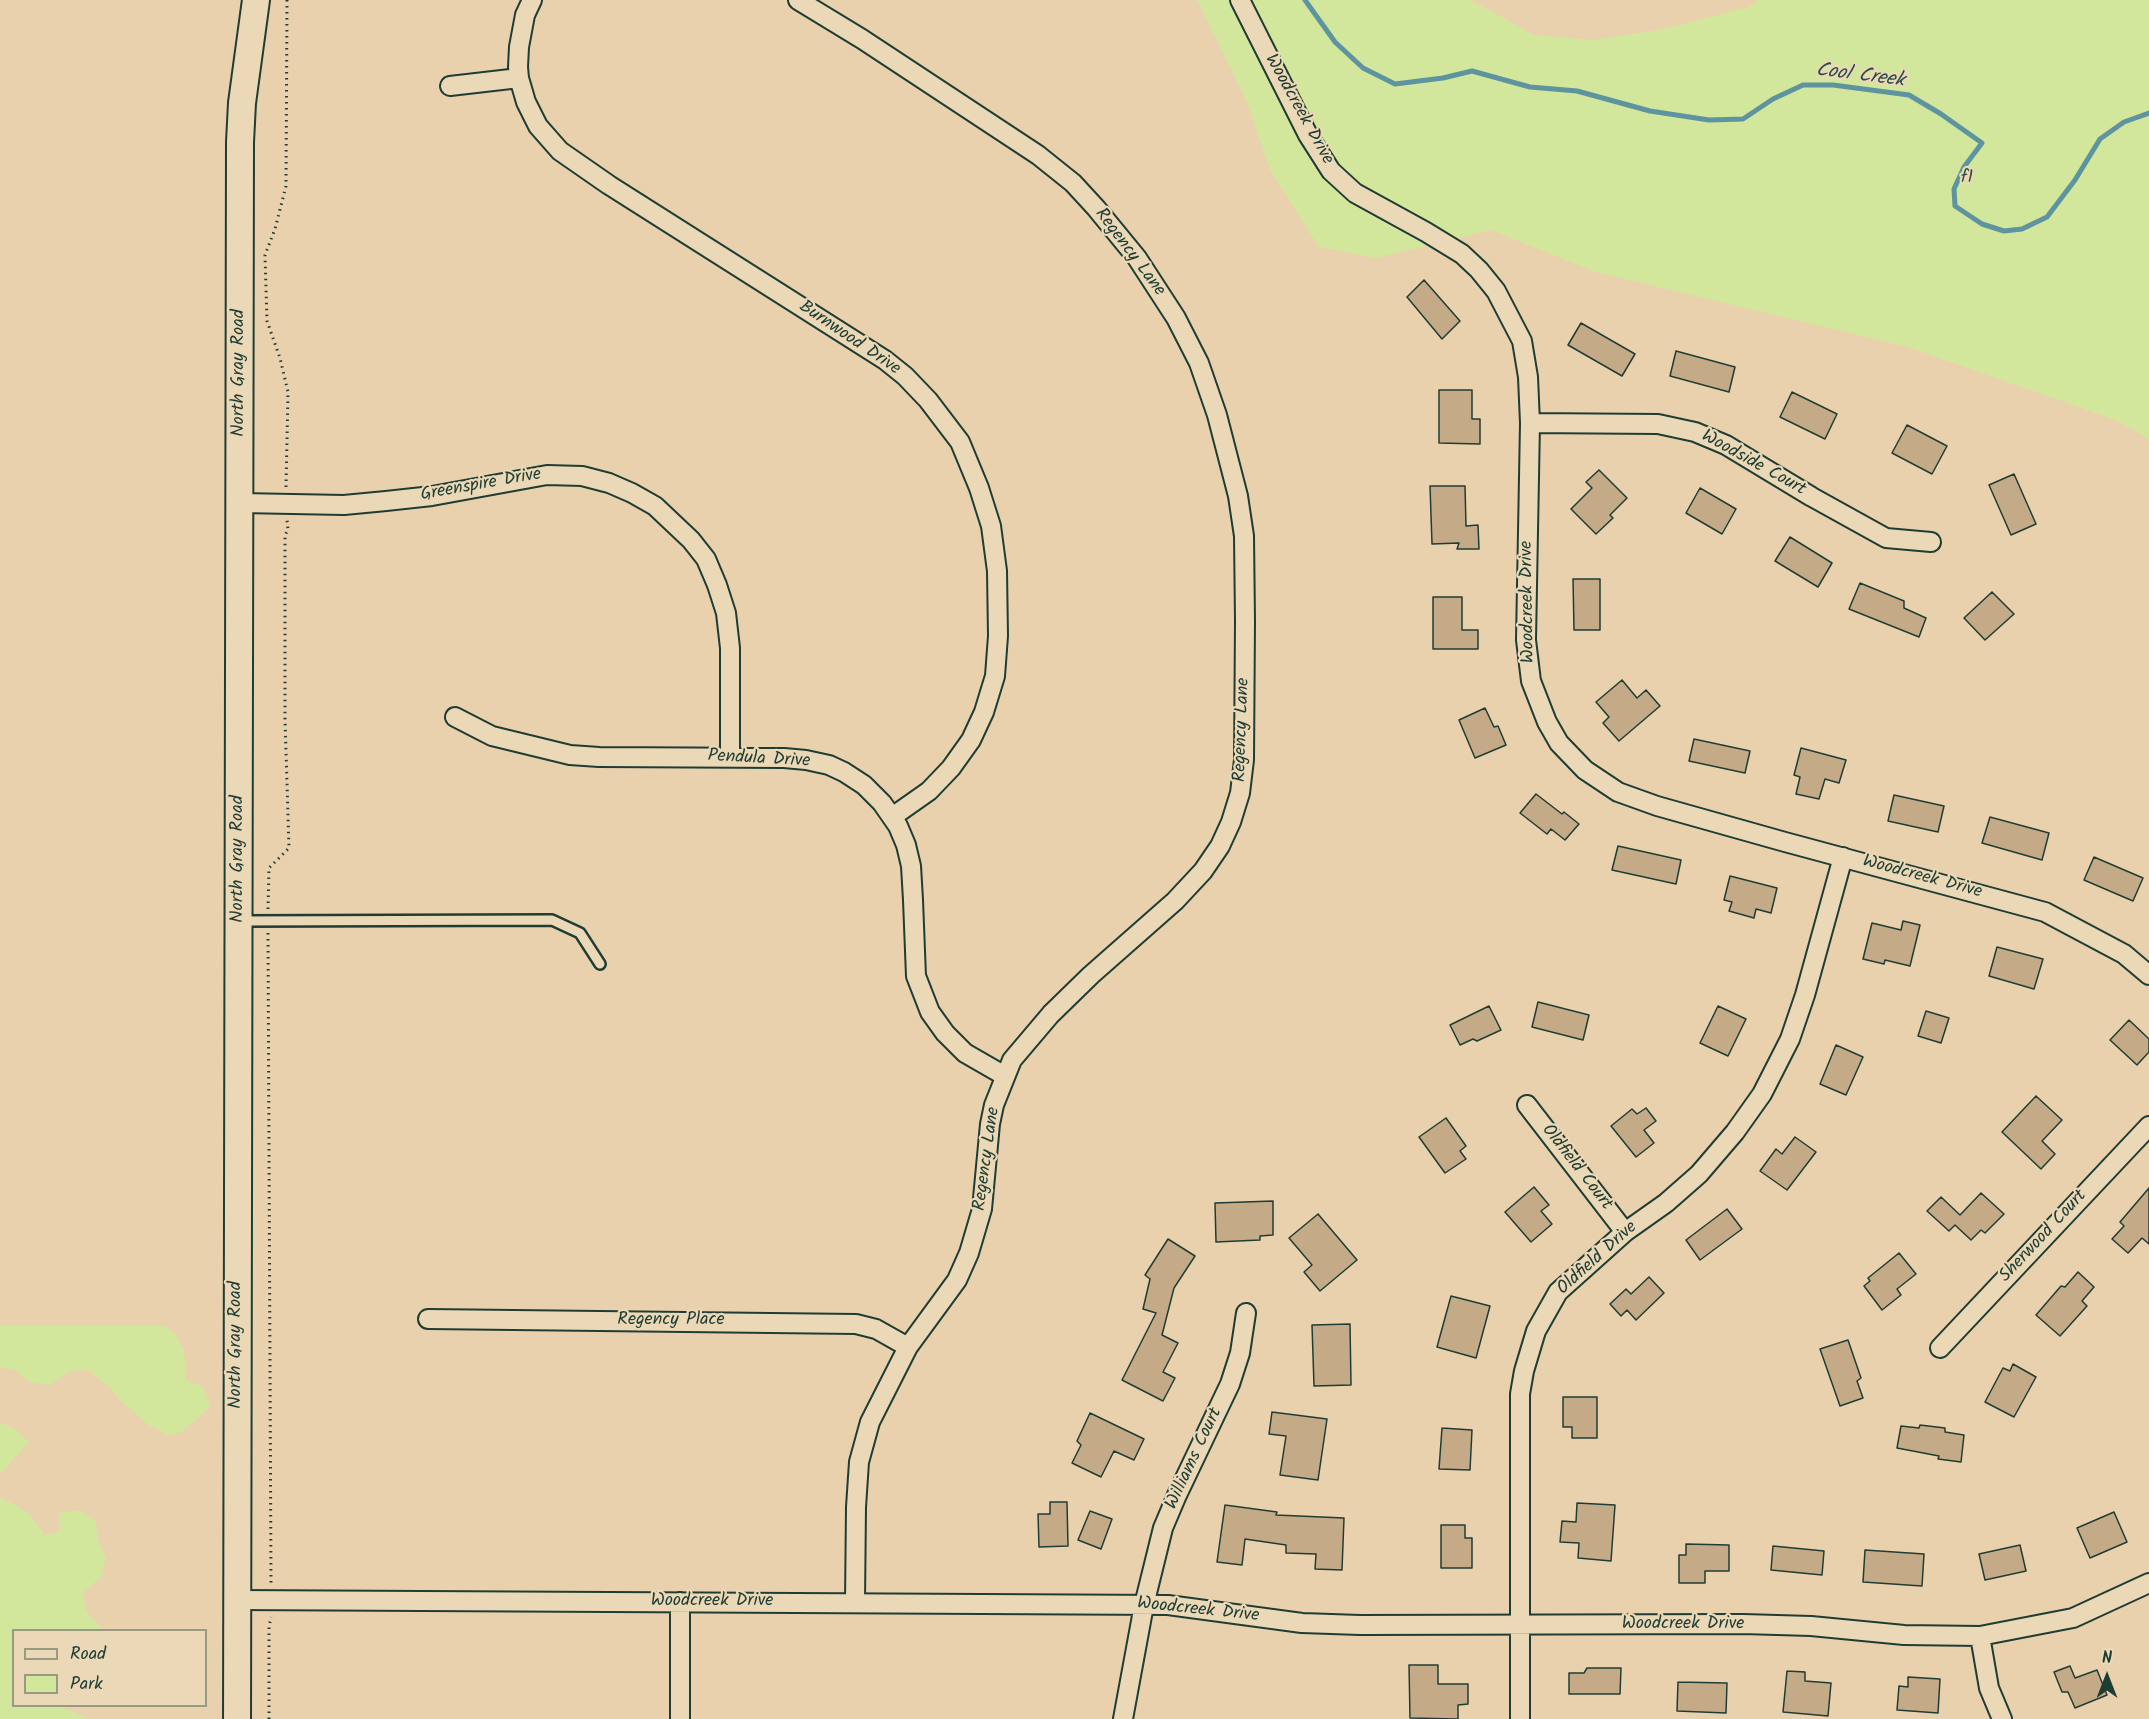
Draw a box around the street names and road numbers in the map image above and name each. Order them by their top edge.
street label: Woodcreek Drive [1259,51,1337,169]
street label: Regency Lane [1089,205,1169,301]
street label: Burnwood Drive [794,297,904,381]
street label: North Gray Road [229,309,251,437]
street label: Woodside Court [1697,426,1809,502]
street label: Greenspire Drive [419,465,543,507]
street label: Woodcreek Drive [1517,540,1541,664]
street label: Regency Lane [1230,677,1256,783]
street label: Pendula Drive [707,747,811,773]
street label: North Gray Road [228,795,250,923]
street label: Woodcreek Drive [1860,852,1984,904]
street label: Regency Lane [970,1106,1006,1212]
street label: Oldfield Court [1536,1121,1616,1215]
street label: Sherwood Court [1996,1186,2092,1288]
street label: Oldfield Drive [1554,1217,1642,1301]
street label: North Gray Road [226,1281,248,1409]
street label: Regency Place [617,1310,725,1332]
street label: Williams Court [1162,1405,1228,1513]
street label: Woodcreek Drive [651,1591,773,1613]
street label: Woodcreek Drive [1136,1594,1260,1628]
street label: Woodcreek Drive [1622,1614,1744,1636]

